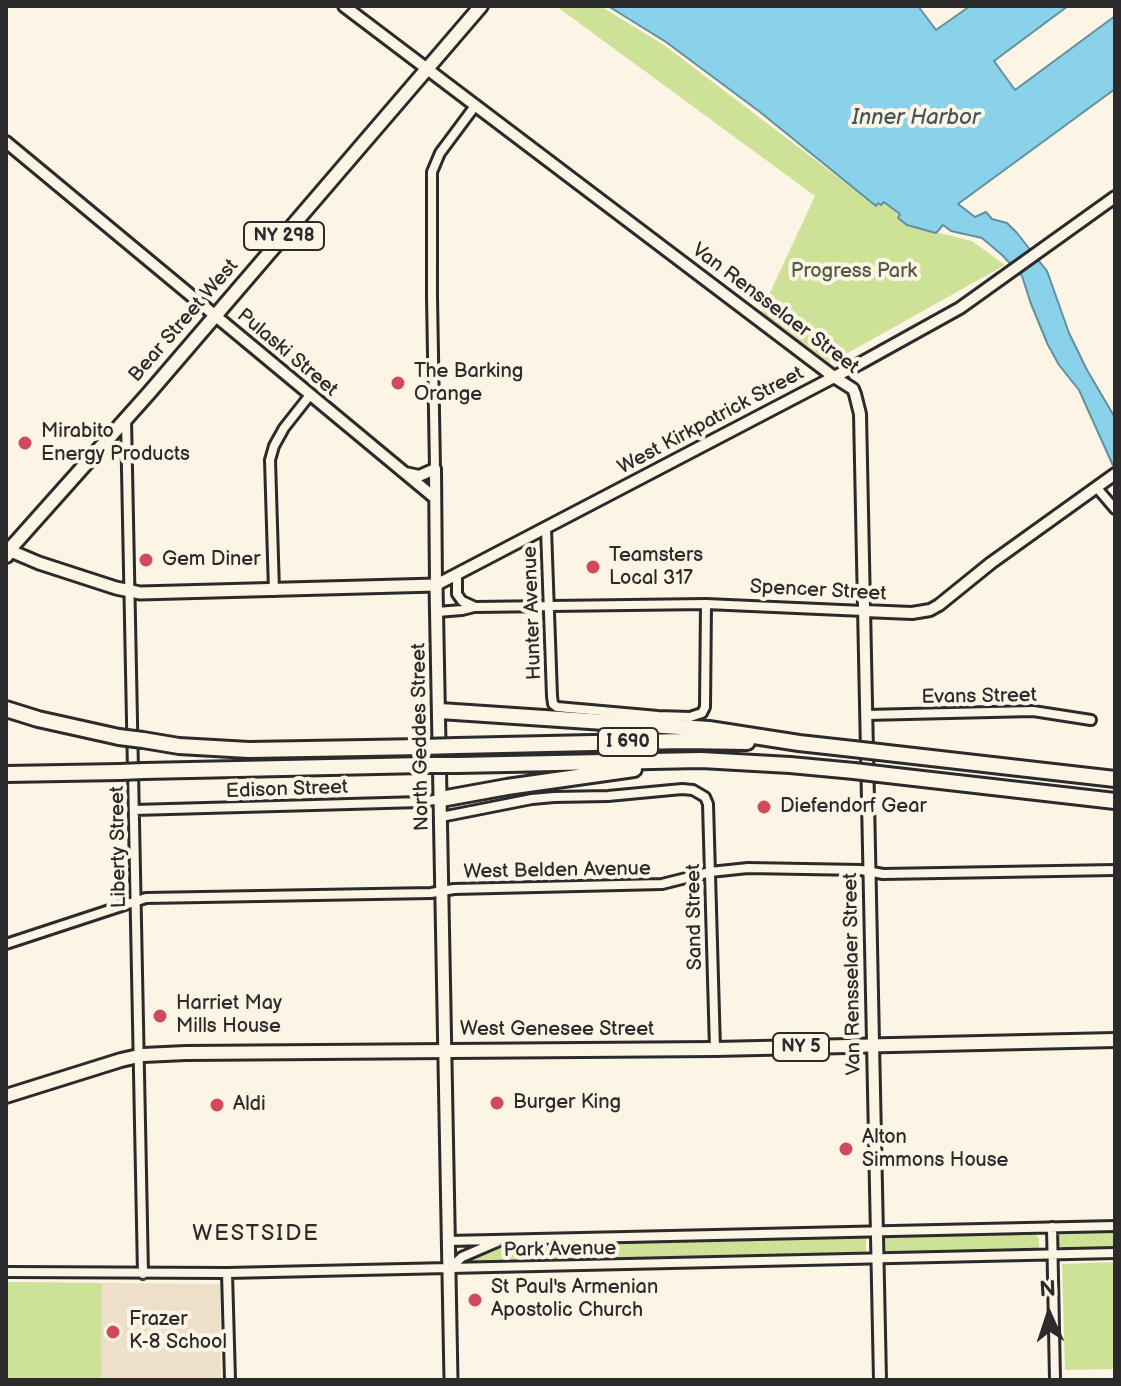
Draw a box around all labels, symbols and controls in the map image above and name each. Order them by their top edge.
water label: Inner Harbor [852,105,980,131]
road number: NY 298 [244,222,324,250]
street label: Van Rensselaer Street [687,238,863,380]
street label: Bear Street West [124,255,244,387]
park label: Progress Park [791,260,917,284]
street label: Pulaski Street [232,304,342,402]
place label: The Barking Orange [414,360,523,407]
street label: West Kirkpatrick Street [614,362,808,480]
marker: The Barking Orange [389,374,407,392]
place label: Mirabito Energy Products [41,420,190,467]
marker: Mirabito Energy Products [16,434,34,452]
place label: Teamsters Local 317 [609,544,703,591]
street label: Hunter Avenue [519,546,547,680]
place label: Gem Diner [162,548,260,572]
marker: Gem Diner [137,551,155,569]
marker: Teamsters Local 317 [584,558,602,576]
street label: Spencer Street [749,575,887,607]
street label: North Geddes Street [407,643,435,831]
street label: Evans Street [921,684,1037,710]
road number: I 690 [598,728,658,756]
street label: Edison Street [226,776,348,804]
street label: Liberty Street [106,786,132,908]
place label: Diefendorf Gear [780,795,927,819]
marker: Diefendorf Gear [755,798,773,816]
street label: West Belden Avenue [463,857,651,885]
street label: Sand Street [682,864,708,970]
street label: Van Rensselaer Street [839,872,867,1076]
place label: Harriet May Mills House [176,992,282,1039]
marker: Harriet May Mills House [151,1007,169,1025]
street label: West Genesee Street [460,1018,654,1042]
road number: NY 5 [773,1033,829,1061]
place label: Burger King [513,1091,621,1115]
place label: Aldi [233,1093,266,1117]
marker: Burger King [488,1094,506,1112]
marker: Aldi [208,1096,226,1114]
place label: Alton Simmons House [862,1126,1008,1173]
marker: Alton Simmons House [837,1140,855,1158]
district label: WESTSIDE [192,1221,320,1247]
street label: Park Avenue [503,1237,617,1263]
north arrow [1009,1274,1089,1354]
place label: St Paul's Armenian Apostolic Church [491,1276,658,1323]
text: N [1039,1276,1057,1303]
marker: St Paul's Armenian Apostolic Church [466,1291,484,1309]
place label: Frazer K-8 School [129,1308,227,1355]
marker: Frazer K-8 School [104,1323,122,1341]

